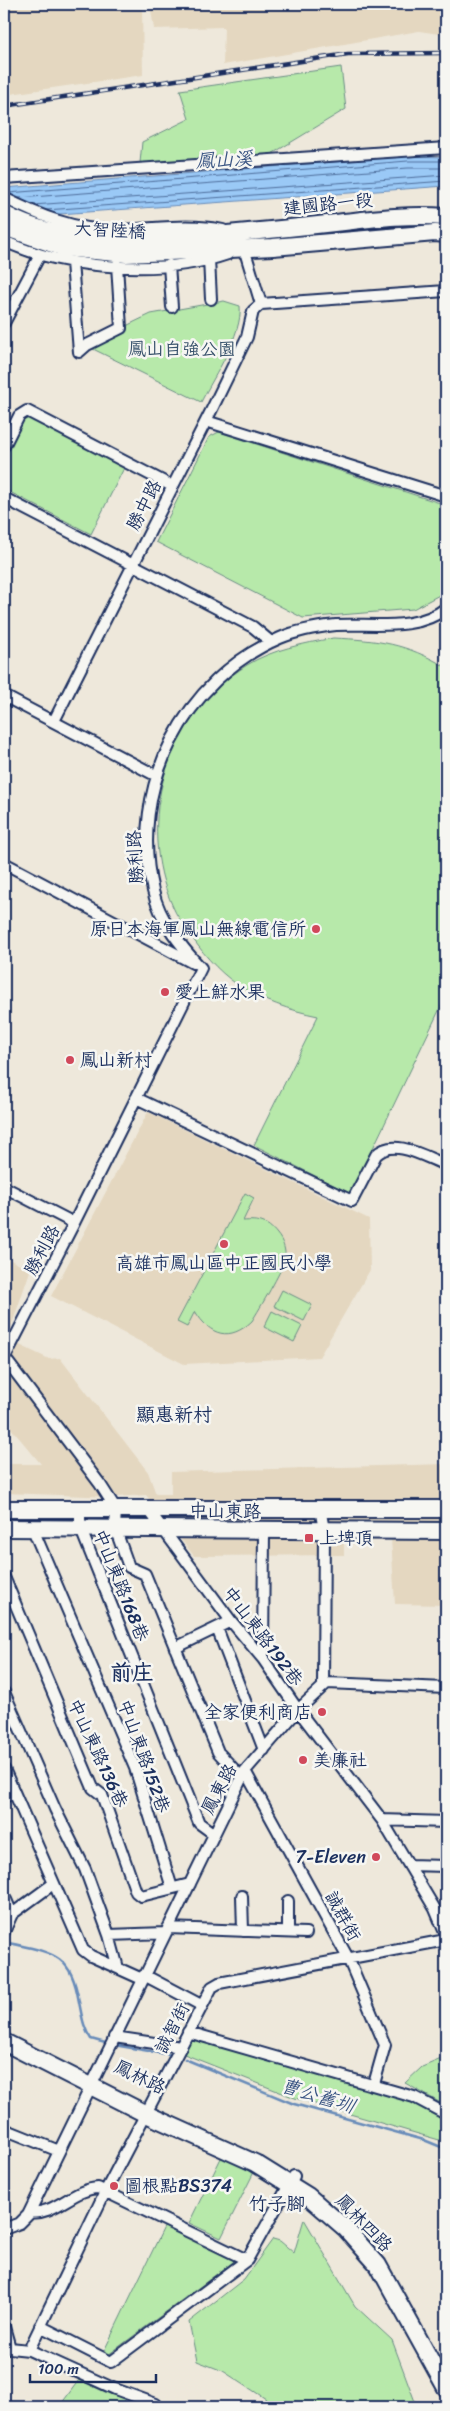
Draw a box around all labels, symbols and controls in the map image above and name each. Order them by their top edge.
water label: 鳳山溪 [194,141,254,178]
street label: 建國路一段 [282,183,374,225]
street label: 大智陸橋 [73,212,147,248]
park label: 鳳山自強公園 [128,333,236,365]
street label: 勝中路 [117,474,171,536]
street label: 勝利路 [118,829,152,885]
place label: 原日本海軍鳳山無線電信所 [90,913,306,945]
marker: 原日本海軍鳳山無線電信所 [310,923,322,935]
place label: 愛上鮮水果 [175,976,265,1008]
marker: 愛上鮮水果 [159,986,171,998]
place label: 鳳山新村 [80,1044,152,1076]
marker: 鳳山新村 [64,1054,76,1066]
street label: 勝利路 [15,1219,69,1281]
marker: 高雄市鳳山區中正國民小學 [218,1238,230,1250]
place label: 高雄市鳳山區中正國民小學 [116,1247,332,1279]
district label: 顯惠新村 [136,1398,212,1431]
street label: 中山東路 [189,1494,261,1528]
place label: 上埤頂 [319,1522,373,1554]
street label: 中山東路168巷 [84,1524,158,1646]
marker: 上埤頂 [303,1532,315,1544]
street label: 中山東路192巷 [214,1579,312,1693]
district label: 前庄 [110,1653,154,1692]
street label: 中山東路136巷 [59,1693,137,1813]
street label: 中山東路152巷 [109,1695,179,1817]
place label: 全家便利商店 [204,1696,312,1728]
marker: 全家便利商店 [316,1706,328,1718]
place label: 美廉社 [313,1744,367,1776]
marker: 美廉社 [297,1754,309,1766]
street label: 鳳東路 [192,1758,246,1820]
place label: 7-Eleven [296,1841,366,1873]
marker: 7-Eleven [370,1851,382,1863]
street label: 誠群街 [316,1885,370,1947]
street label: 誠智街 [145,1997,199,2059]
street label: 鳳林路 [109,2051,171,2103]
water label: 曹公舊圳 [277,2069,361,2123]
place label: 圖根點BS374 [124,2170,232,2202]
marker: 圖根點BS374 [108,2180,120,2192]
street label: 鳳林四路 [327,2186,401,2260]
district label: 竹子腳 [248,2187,306,2220]
scale bar [30,2351,156,2383]
text: 100 m [38,2356,79,2382]

